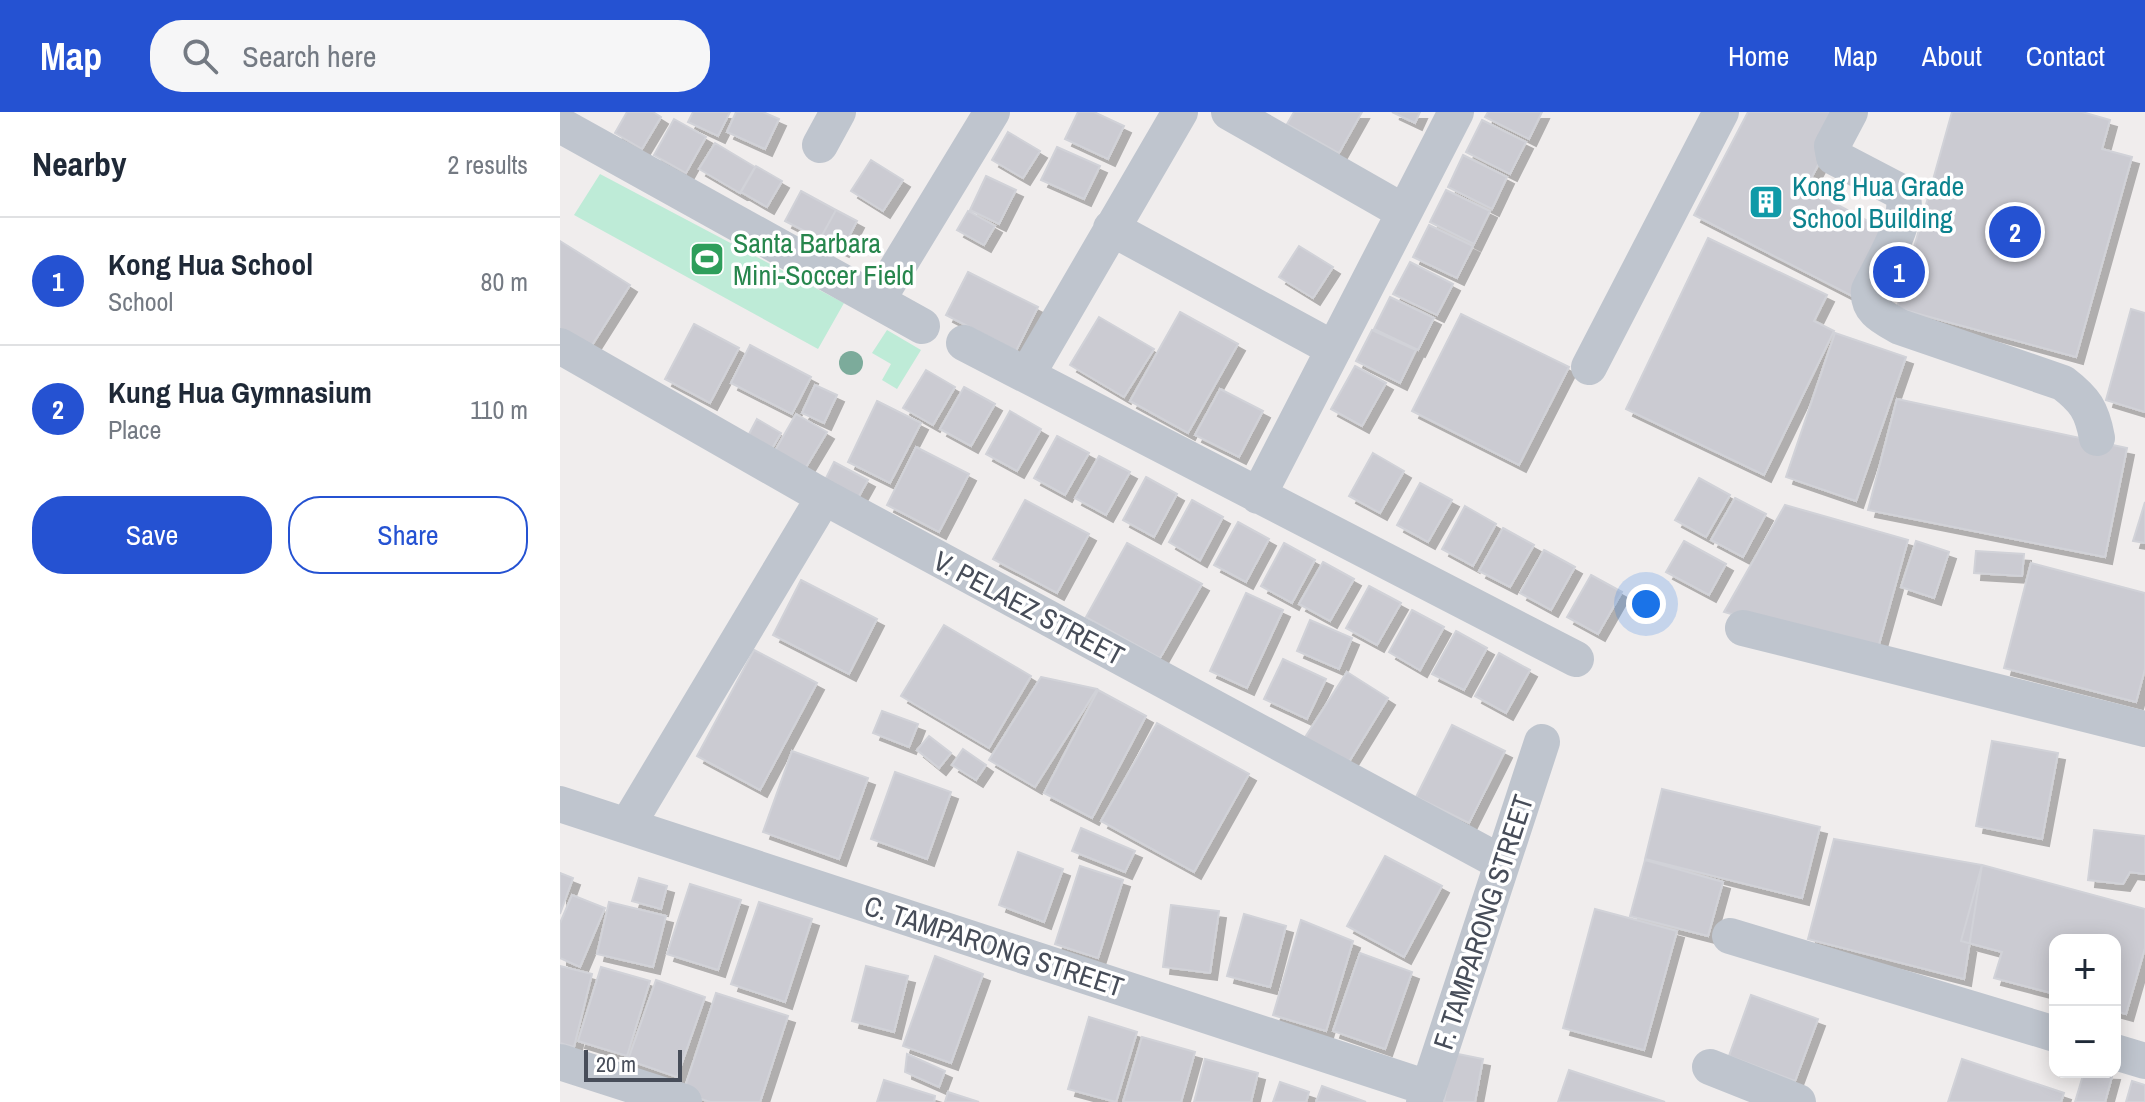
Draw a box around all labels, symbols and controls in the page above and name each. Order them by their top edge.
search box [150,20,710,92]
text: Map [40,31,102,82]
icon: search [178,34,222,78]
text: Search here [242,36,376,76]
text: Home [1728,37,1789,75]
text: Map [1833,37,1878,75]
text: About [1922,37,1982,75]
text: Contact [2026,37,2105,75]
text: Nearby [32,141,127,187]
text: 2 results [447,147,528,182]
place label: Kong Hua Grade School Building [1792,167,1964,237]
building icon: Kong Hua Grade School Building [1747,183,1785,221]
pin: 2 [1989,202,2041,262]
place label: Santa Barbara Mini-Soccer Field [733,224,914,294]
sports icon: Santa Barbara Mini-Soccer Field [688,240,726,278]
pin: 1 [1873,242,1925,302]
text: Kong Hua School [108,244,313,284]
text: 1 [52,264,64,299]
text: 80 m [481,264,528,299]
text: School [108,284,173,319]
text: Kung Hua Gymnasium [108,372,372,412]
text: 2 [52,392,64,427]
text: 110 m [470,392,528,427]
text: Place [108,412,161,447]
button: Save [32,496,272,574]
button: Share [288,496,528,574]
street label: V. PELAEZ STREET [927,542,1131,674]
your location [1626,584,1666,624]
street label: F. TAMPARONG STREET [1424,790,1542,1054]
street label: C. TAMPARONG STREET [859,886,1129,1006]
map controls [2049,934,2121,1078]
button: + [2049,934,2121,1006]
button: − [2049,1006,2121,1078]
scale bar [584,1046,682,1082]
text: 20 m [596,1049,636,1079]

